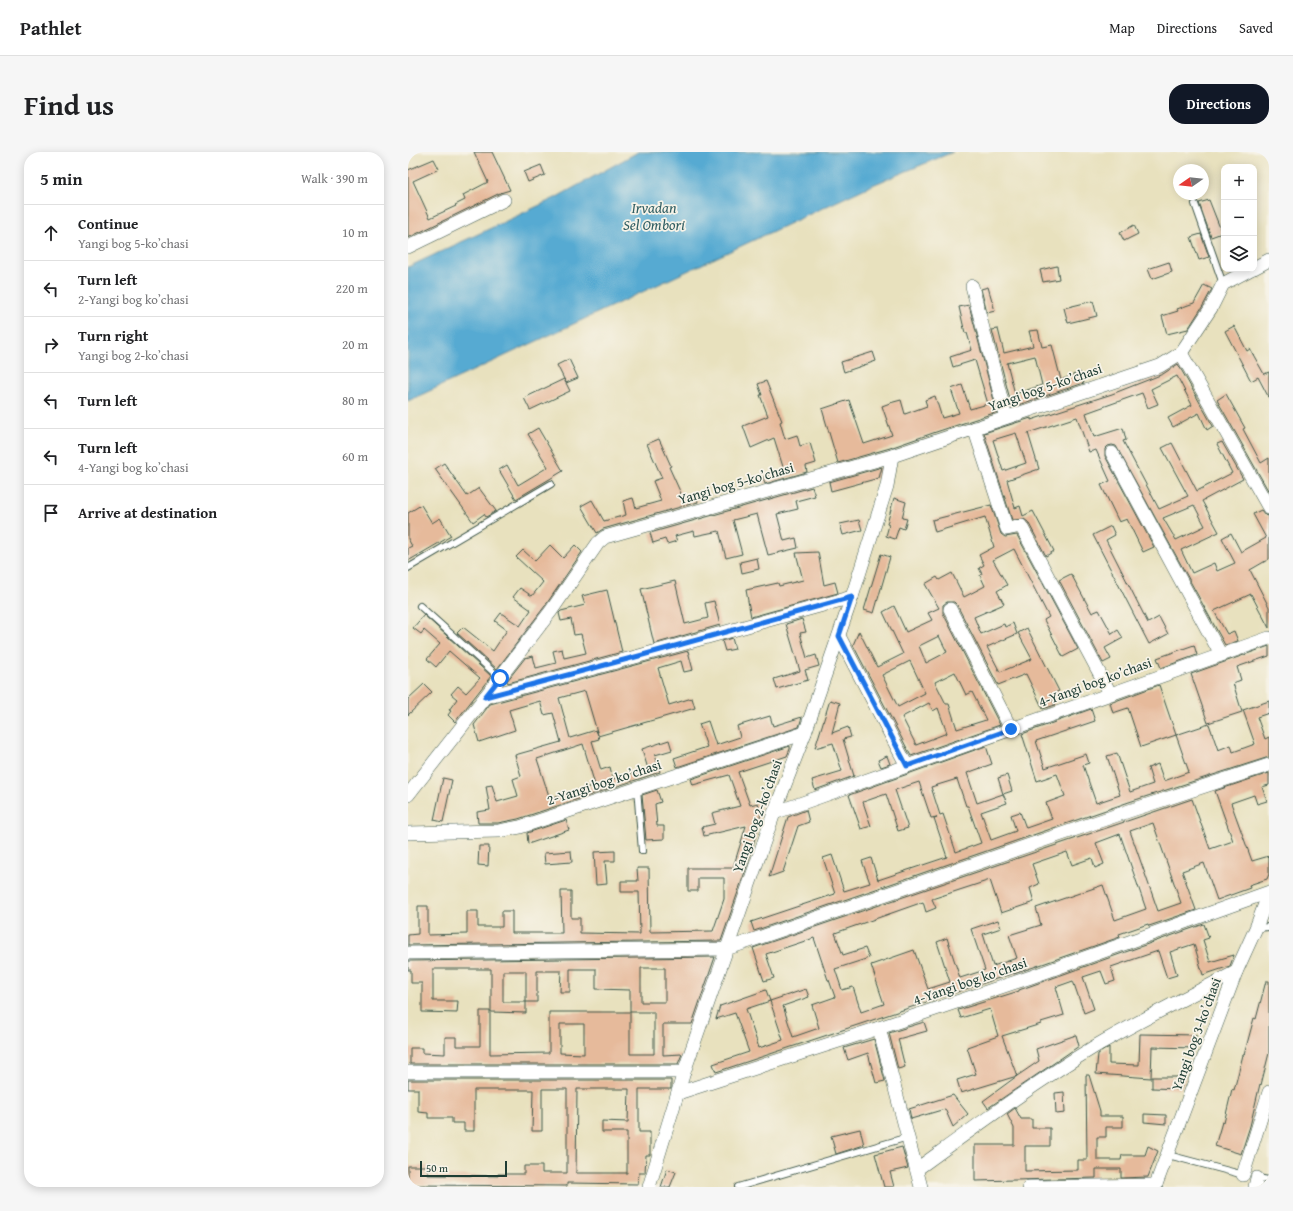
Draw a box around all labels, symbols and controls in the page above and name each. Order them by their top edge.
text: Pathlet [20,14,82,42]
text: Map [1109,18,1135,38]
text: Directions [1157,18,1217,38]
text: Saved [1239,18,1273,38]
text: Find us [24,84,114,125]
button: Directions [1169,84,1269,124]
north arrow [1173,164,1209,200]
map controls [1221,164,1257,272]
button: + [1221,164,1257,200]
text: 5 min [40,166,82,191]
text: Walk · 390 m [301,169,368,188]
water label: Irvadan Sel Ombori [623,197,685,235]
button: − [1221,200,1257,236]
text: Continue [78,213,139,234]
icon: ahead [40,222,62,244]
text: 10 m [342,223,368,242]
text: Yangi bog 5-koʼchasi [78,234,189,253]
button: layers [1221,236,1257,272]
text: Turn left [78,269,137,290]
icon: left [40,278,62,300]
text: 220 m [336,279,368,298]
text: 2-Yangi bog koʼchasi [78,290,189,309]
text: Turn right [78,325,149,346]
icon: right [40,334,62,356]
text: 20 m [342,335,368,354]
text: Yangi bog 2-koʼchasi [78,346,189,365]
street label: Yangi bog 5-koʼchasi [985,358,1105,416]
icon: left [40,390,62,412]
text: Turn left [78,390,137,411]
text: 80 m [342,391,368,410]
text: Turn left [78,437,137,458]
icon: left [40,446,62,468]
text: 60 m [342,447,368,466]
street label: Yangi bog 5-koʼchasi [676,457,796,509]
text: 4-Yangi bog koʼchasi [78,458,189,477]
icon: arrive [40,502,62,524]
text: Arrive at destination [78,502,217,523]
street label: 4-Yangi bog koʼchasi [1036,652,1154,712]
route start [491,669,509,687]
route end [1002,720,1020,738]
street label: 2-Yangi bog koʼchasi [544,754,664,810]
street label: Yangi bog 2-koʼchasi [727,757,787,875]
street label: 4-Yangi bog koʼchasi [910,952,1030,1010]
street label: Yangi bog 3-koʼchasi [1166,975,1226,1093]
scale bar [420,1159,507,1178]
text: 50 m [426,1160,448,1176]

